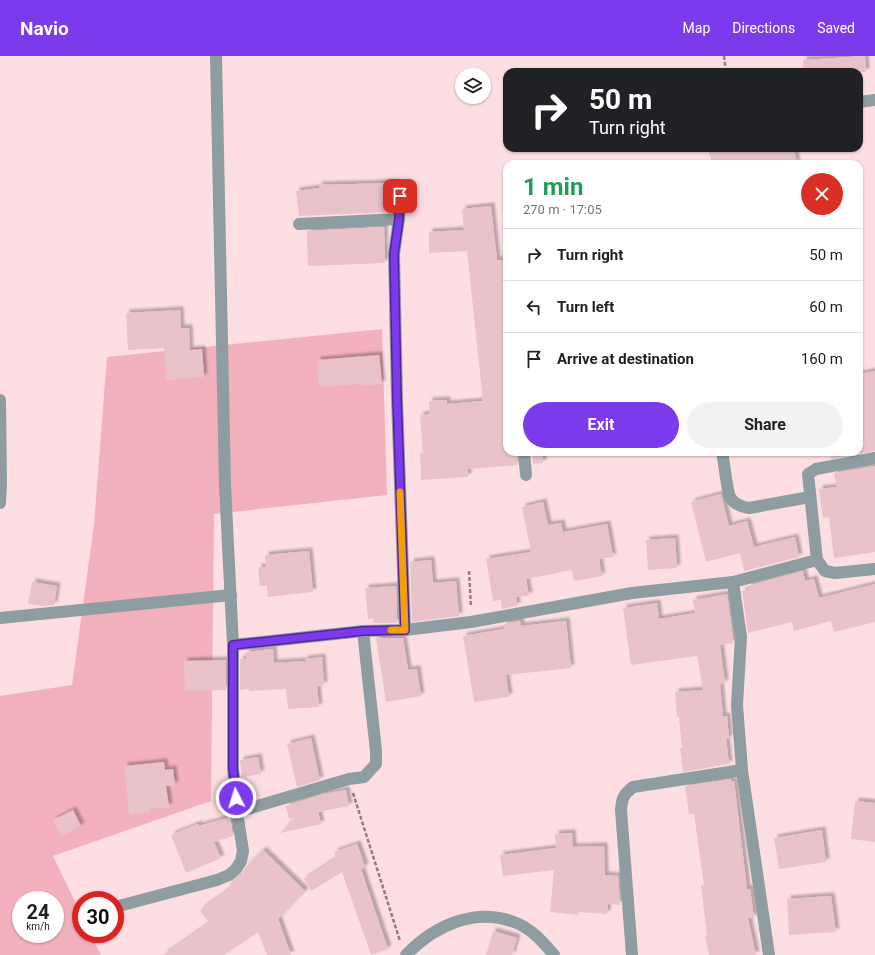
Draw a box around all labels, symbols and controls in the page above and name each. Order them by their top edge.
text: Navio [20,17,69,40]
text: Map [683,20,710,36]
text: Directions [732,20,795,36]
text: Saved [817,20,855,36]
map controls [455,68,491,104]
button: layers [455,68,491,104]
text: 50 m [589,83,652,116]
icon: right [523,84,575,136]
text: Turn right [589,117,666,138]
text: 1 min [523,173,583,201]
button: close [801,173,843,215]
pin [383,179,417,213]
icon: arrive [389,185,411,207]
text: 270 m · 17:05 [523,202,602,217]
icon: right [523,244,545,266]
text: Turn right [557,246,623,264]
text: 50 m [809,246,843,264]
icon: left [523,296,545,318]
text: Turn left [557,298,614,316]
text: 60 m [809,298,843,316]
icon: arrive [523,348,545,370]
text: Arrive at destination [557,350,694,368]
text: 160 m [801,350,843,368]
button: Exit [523,402,679,448]
button: Share [687,402,843,448]
position arrow [215,777,257,819]
speed limit sign: 30 [72,891,124,943]
text: 24 [27,900,49,924]
text: km/h [26,921,50,932]

